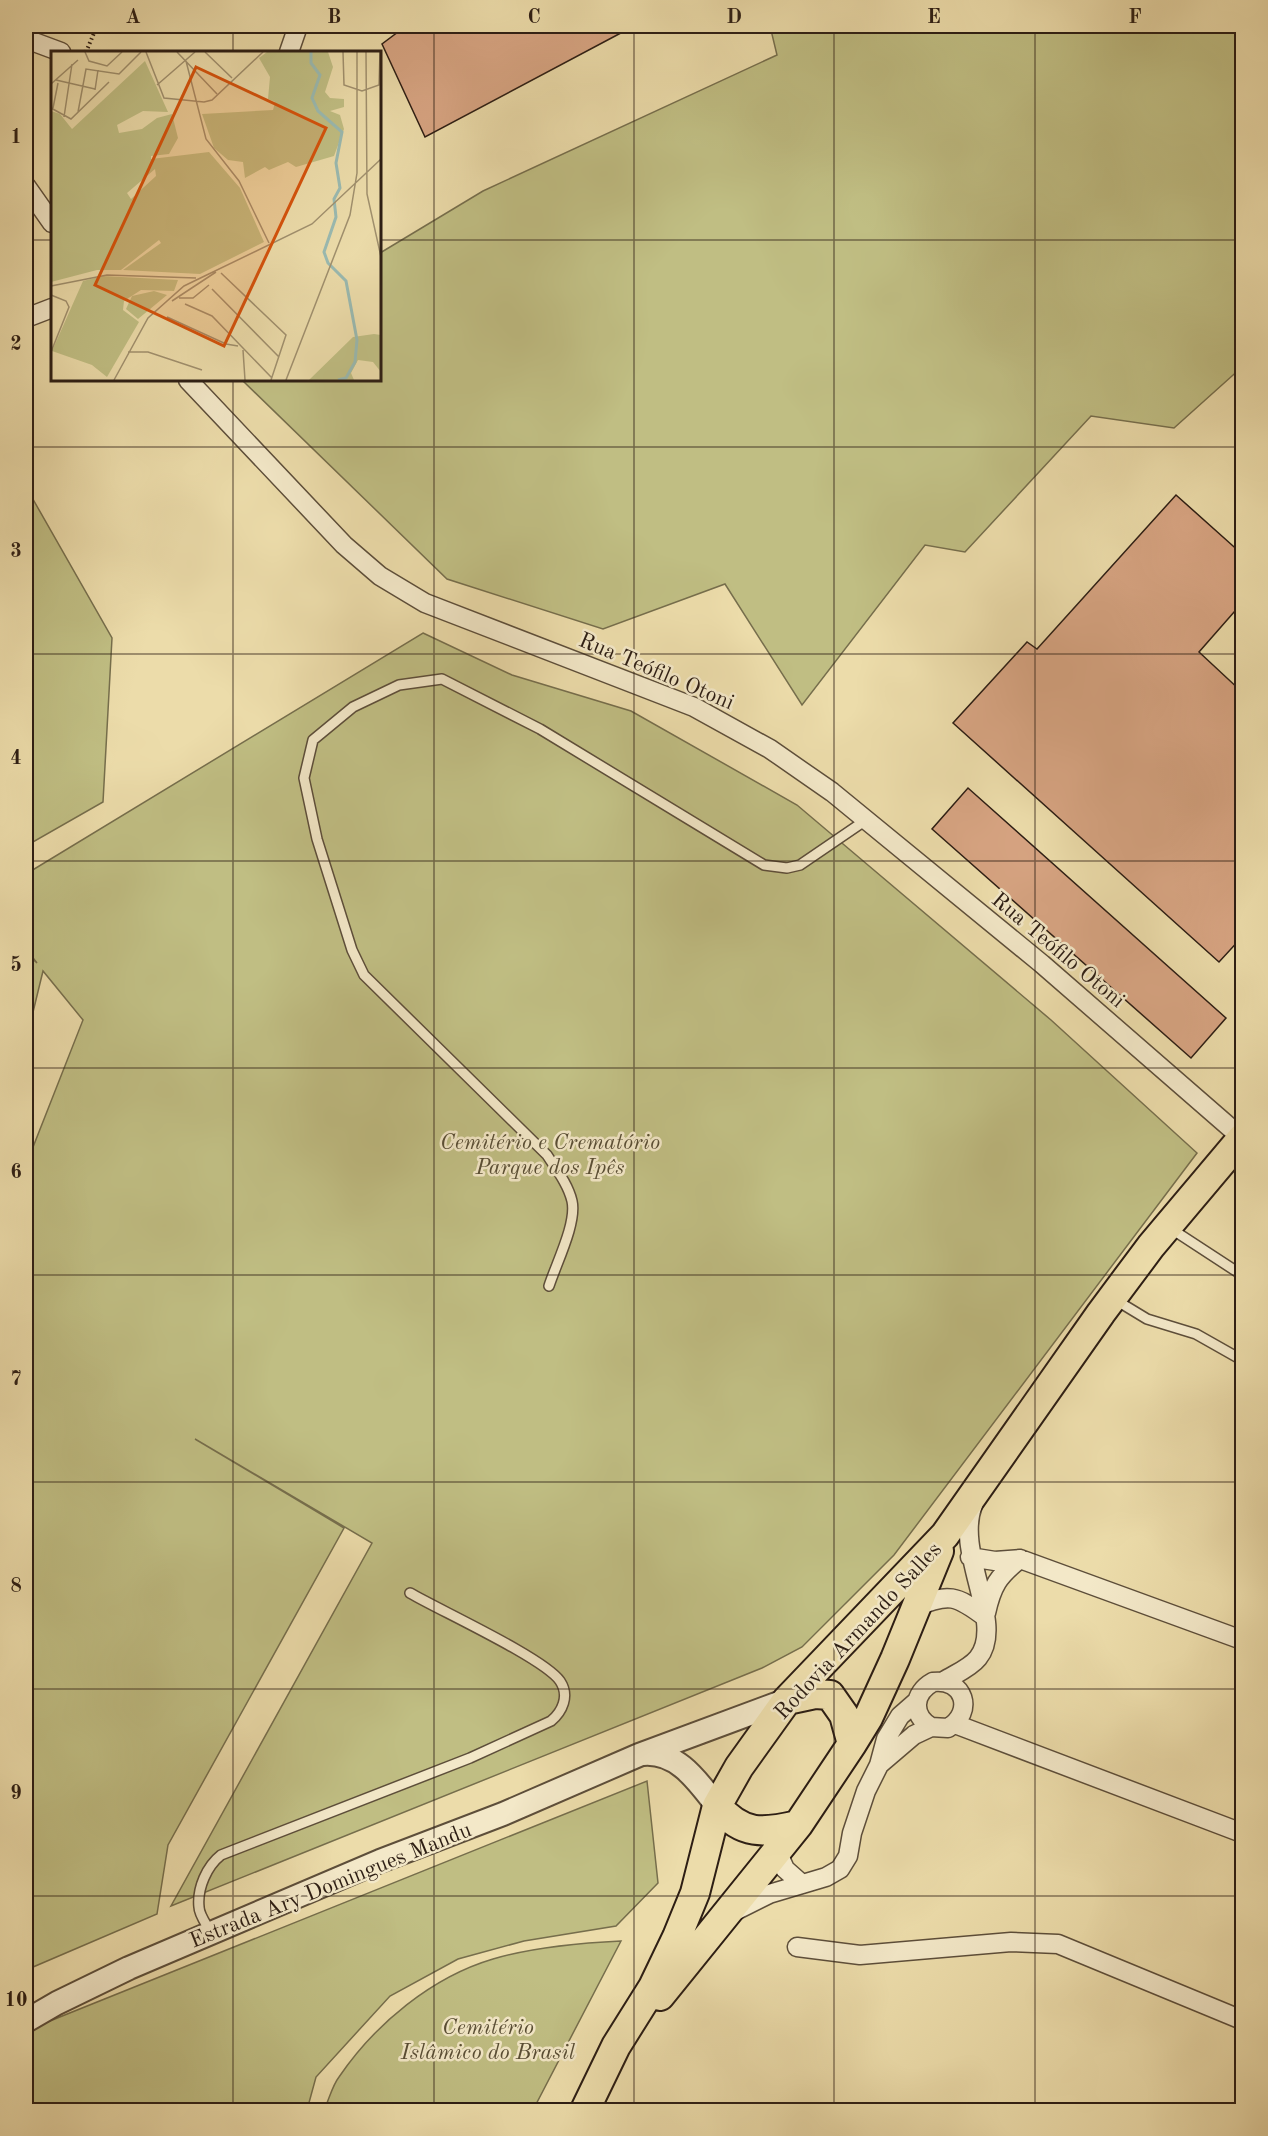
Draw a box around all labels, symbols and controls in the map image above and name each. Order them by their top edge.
text: A [125,8,141,28]
text: B [327,8,341,28]
text: C [527,8,541,28]
text: D [726,8,742,28]
text: E [927,8,941,28]
text: F [1128,8,1142,28]
inset map [51,51,381,381]
text: 1 [10,128,22,148]
text: 2 [10,335,22,355]
text: 3 [10,542,22,562]
street label: Rua Teófilo Otoni [575,629,737,714]
text: 4 [10,749,22,769]
street label: Rua Teófilo Otoni [987,889,1129,1012]
text: 5 [10,955,22,976]
park label: Cemitério e Crematório Parque dos Ipês [440,1132,660,1179]
text: 6 [10,1163,22,1183]
text: 7 [10,1370,22,1390]
street label: Rodovia Armando Salles [771,1539,946,1724]
text: 8 [10,1577,22,1597]
text: 9 [10,1784,22,1804]
street label: Estrada Ary Domingues Mandu [187,1819,475,1953]
text: 10 [4,1991,28,2011]
park label: Cemitério Islâmico do Brasil [400,2017,576,2064]

